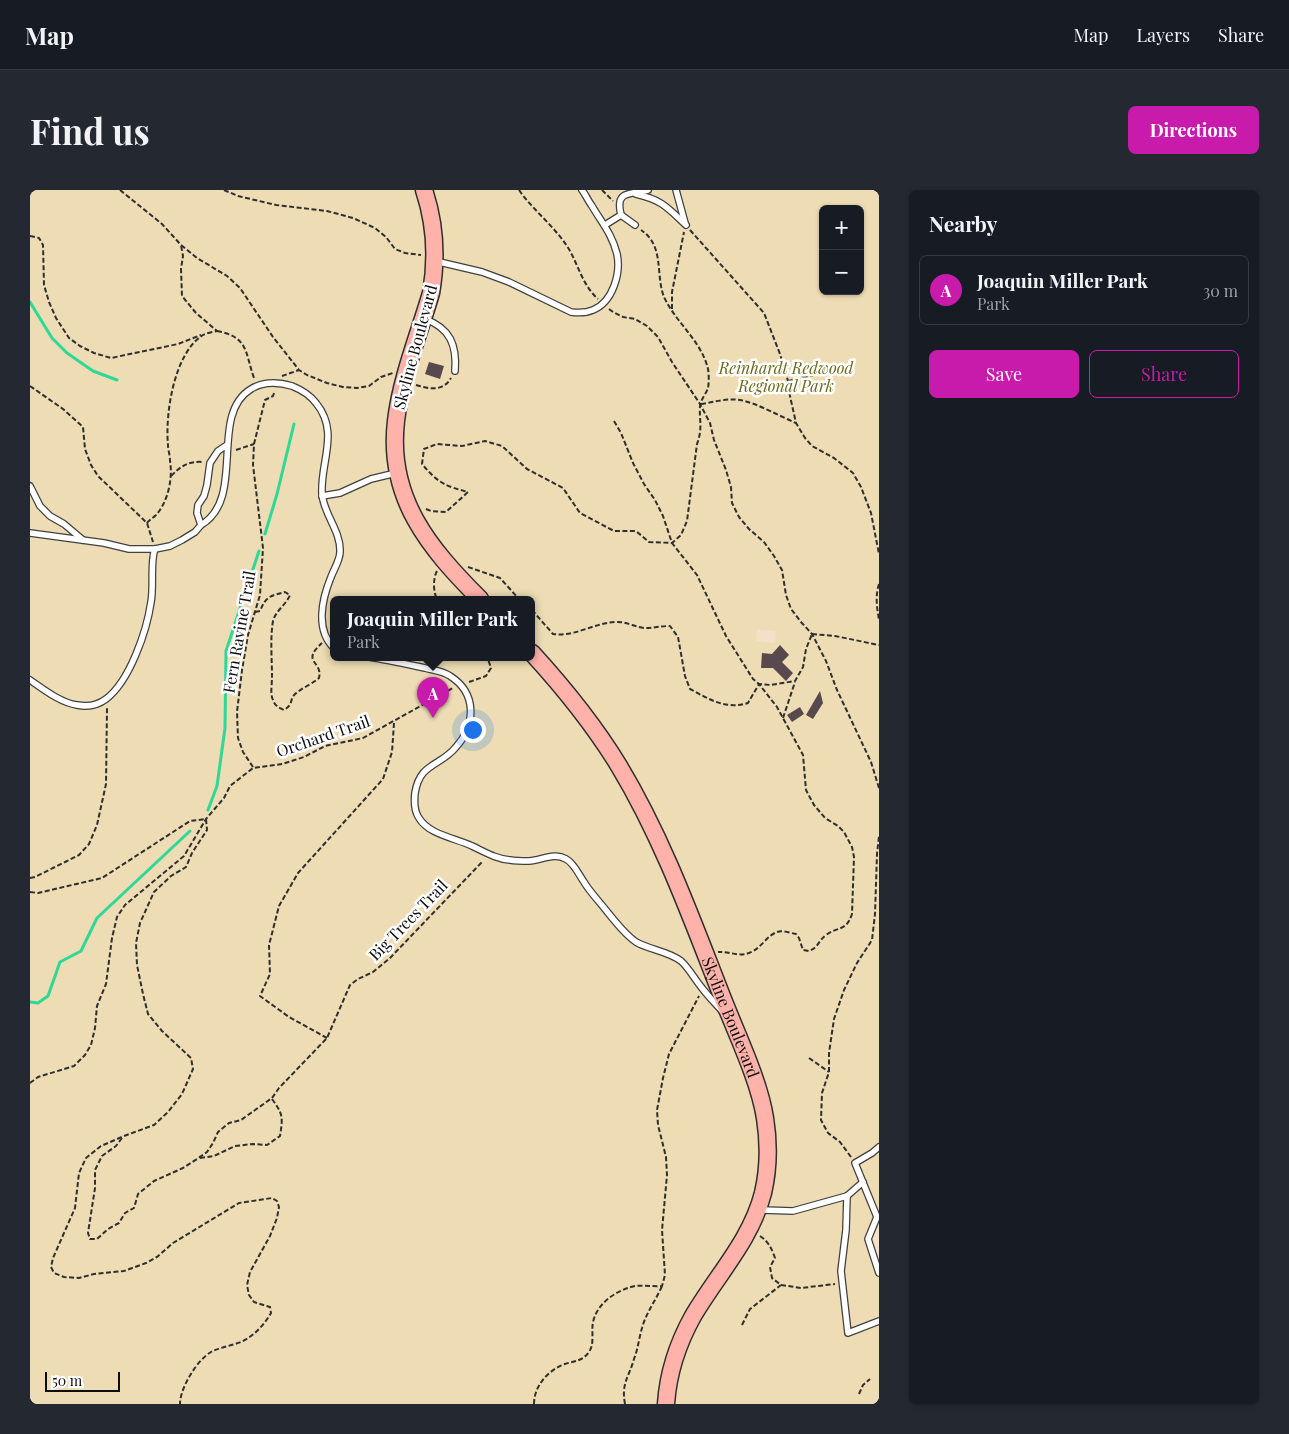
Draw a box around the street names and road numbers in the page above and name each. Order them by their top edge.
street label: Skyline Boulevard [388,282,441,412]
street label: Fern Ravine Trail [217,569,260,695]
street label: Orchard Trail [273,710,373,761]
street label: Big Trees Trail [364,874,452,965]
street label: Skyline Boulevard [698,954,765,1080]

